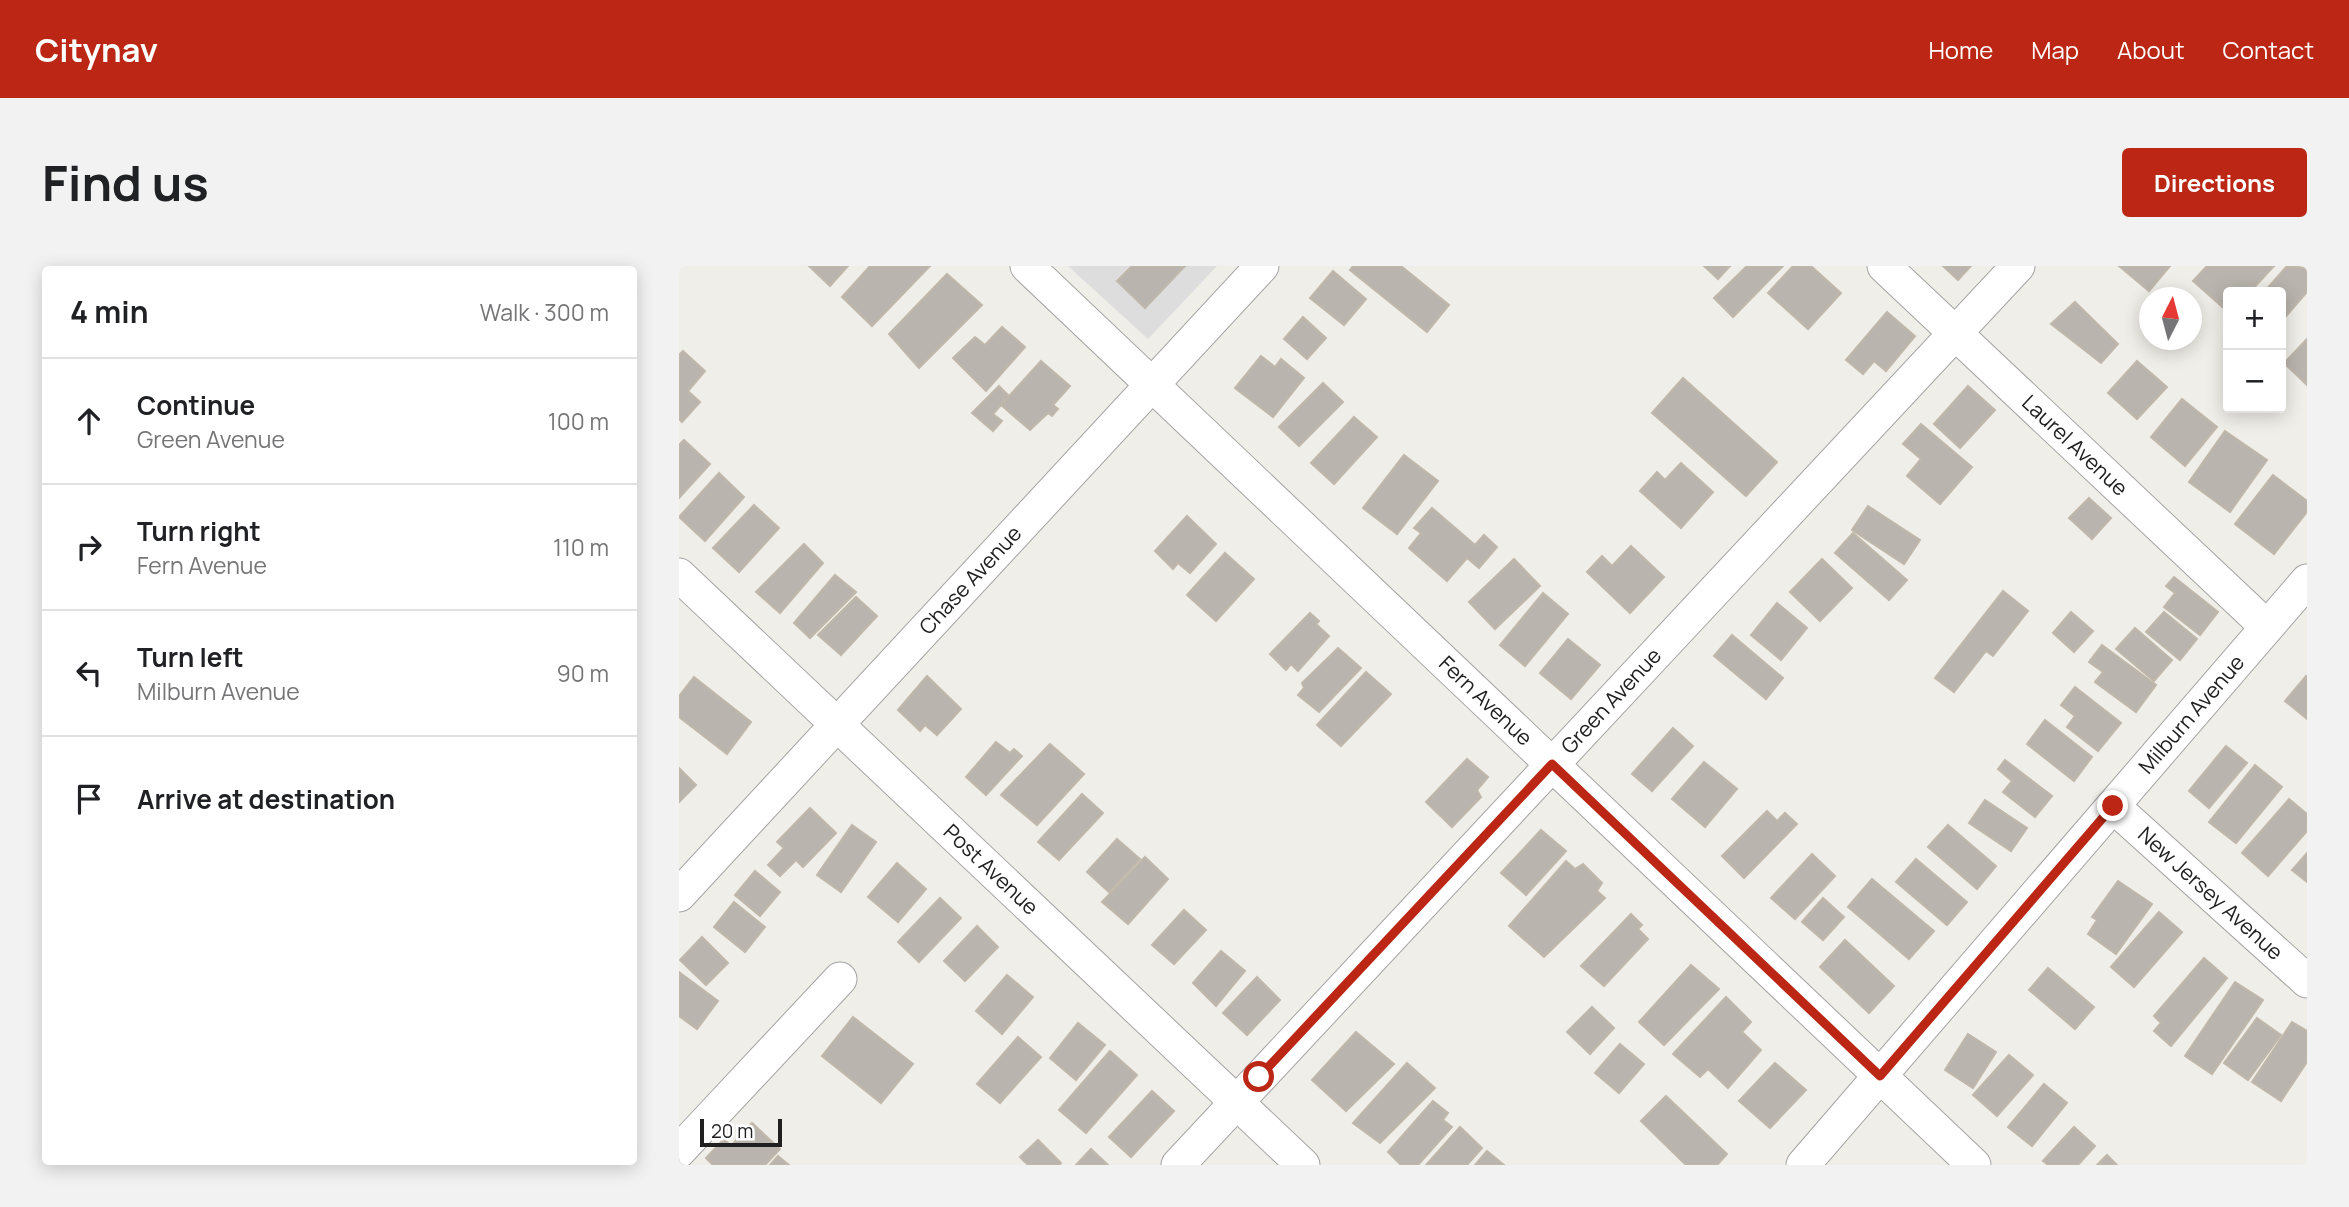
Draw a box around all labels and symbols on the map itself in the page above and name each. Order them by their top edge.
north arrow [2139,287,2202,350]
street label: Laurel Avenue [2016,388,2134,502]
street label: Chase Avenue [913,519,1027,640]
street label: Green Avenue [1554,641,1667,759]
street label: Fern Avenue [1433,649,1539,751]
street label: Milburn Avenue [2132,649,2250,779]
route end [2097,790,2128,821]
street label: Post Avenue [938,817,1045,921]
street label: New Jersey Avenue [2132,820,2289,966]
route start [1243,1061,1274,1092]
scale bar [700,1116,782,1148]

